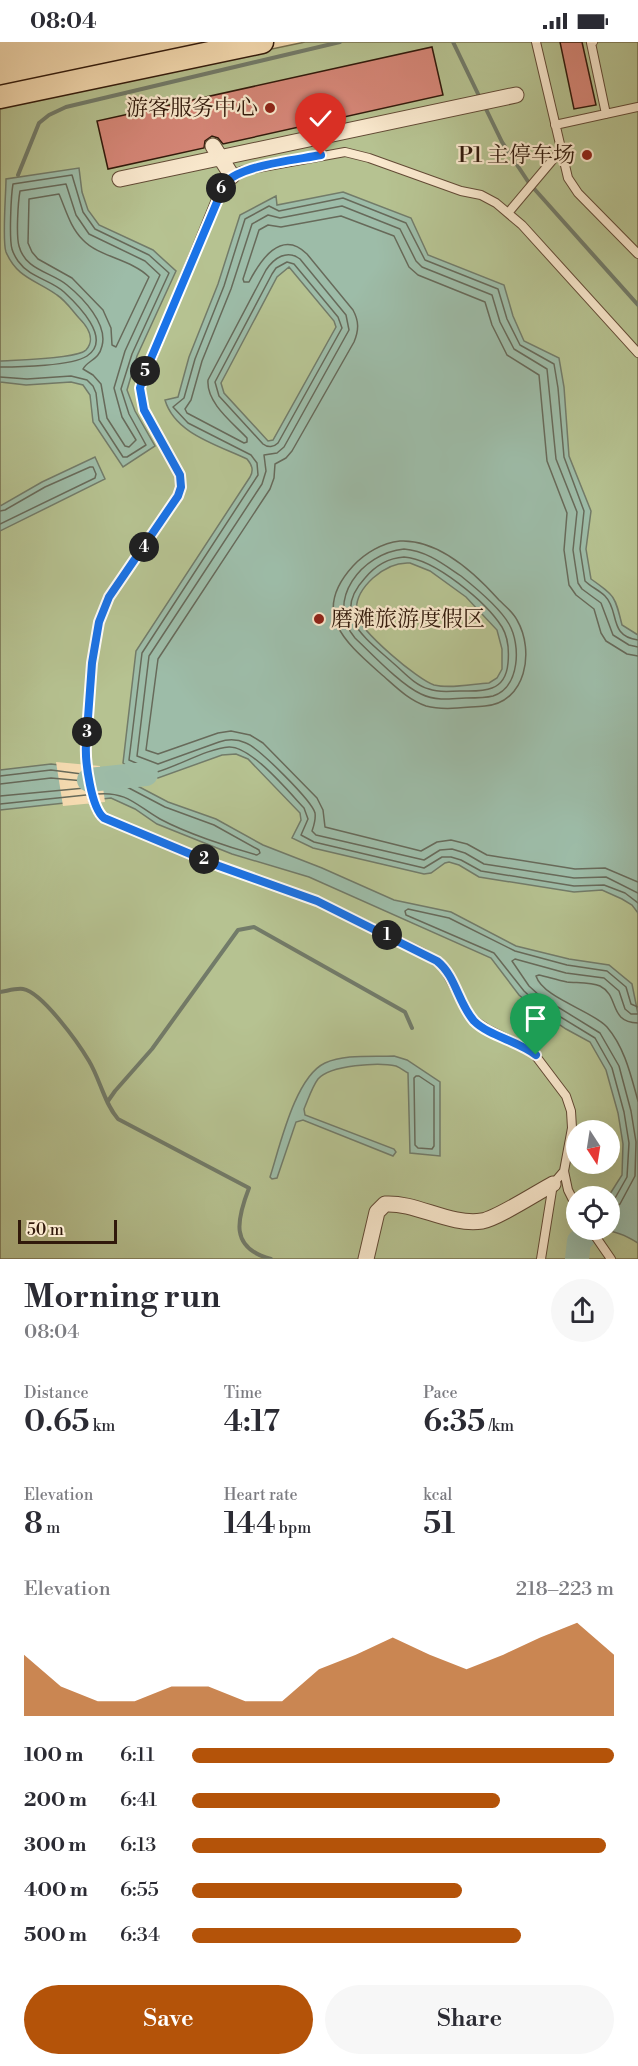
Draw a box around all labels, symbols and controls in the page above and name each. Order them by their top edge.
text: 08:04 [30,8,97,35]
pin [295,93,346,155]
place label: 游客服务中心 [126,95,258,122]
marker: 游客服务中心 [263,101,277,115]
icon: check [304,102,337,135]
place label: P1 主停车场 [458,142,575,169]
marker: P1 主停车场 [580,148,594,162]
pin: 6 [206,173,236,203]
text: 6 [216,178,226,198]
pin: 5 [130,356,160,386]
text: 5 [140,361,150,381]
pin: 4 [129,532,159,562]
text: 4 [139,537,149,557]
place label: 磨滩旅游度假区 [331,606,485,633]
marker: 磨滩旅游度假区 [312,612,326,626]
pin: 3 [72,717,102,747]
text: 3 [82,722,92,742]
pin: 2 [189,844,219,874]
text: 2 [199,849,209,869]
pin: 1 [372,920,402,950]
text: 1 [383,925,391,945]
pin [510,993,561,1055]
icon: arrive [519,1002,552,1035]
north arrow [566,1120,620,1174]
map controls [566,1120,620,1240]
button: locate [566,1186,620,1240]
scale bar [18,1217,117,1244]
text: 50 m [27,1220,64,1240]
text: Morning run [24,1277,221,1318]
button: share [551,1279,614,1342]
text: 08:04 [24,1320,79,1345]
text: Distance [24,1383,89,1403]
text: Time [224,1383,262,1403]
text: Pace [423,1383,458,1403]
text: 0.65 [24,1403,90,1441]
text: 4:17 [224,1403,280,1441]
text: 6:35 [423,1403,485,1441]
text: km [90,1416,115,1436]
text: /km [485,1416,514,1436]
text: Elevation [24,1485,93,1505]
text: Heart rate [224,1485,298,1505]
text: kcal [423,1485,452,1505]
text: 8 [24,1505,43,1543]
text: 144 [224,1505,276,1543]
text: 51 [423,1505,455,1543]
text: m [43,1518,60,1538]
text: bpm [276,1518,311,1538]
text: Elevation [24,1577,111,1602]
text: 218–223 m [516,1577,614,1602]
text: 100 m [24,1743,83,1768]
text: 6:11 [120,1743,155,1768]
text: 200 m [24,1788,87,1813]
text: 6:41 [120,1788,157,1813]
text: 300 m [24,1833,87,1858]
text: 6:13 [120,1833,156,1858]
text: 400 m [24,1878,88,1903]
text: 6:55 [120,1878,159,1903]
text: 500 m [24,1923,87,1948]
text: 6:34 [120,1923,160,1948]
button: Save [24,1985,313,2054]
button: Share [325,1985,614,2054]

